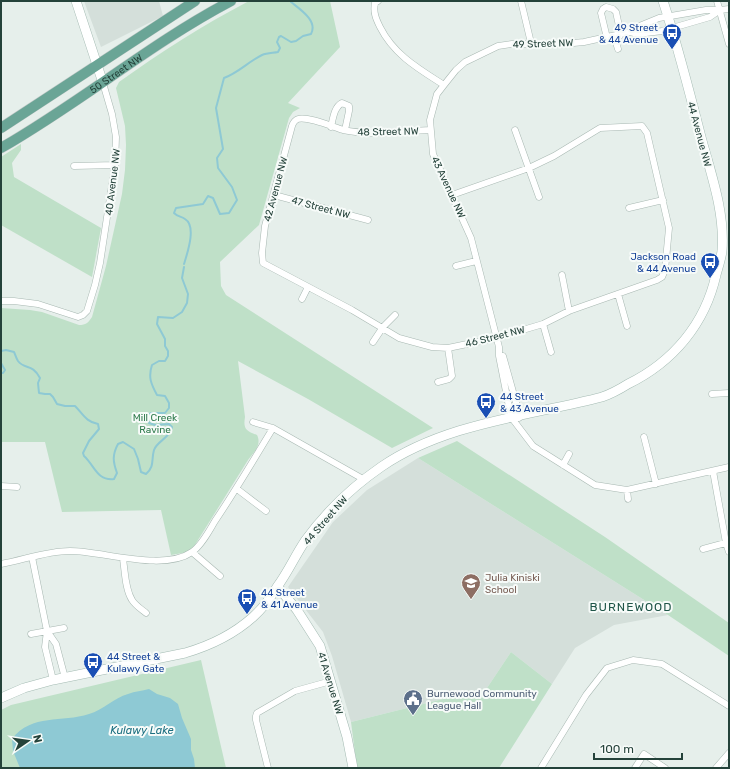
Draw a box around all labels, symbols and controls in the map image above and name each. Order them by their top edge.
place label: 49 Street & 44 Avenue [599,22,658,46]
bus stop icon: 49 Street & 44 Avenue [661,22,683,50]
street label: 49 Street NW [512,37,574,51]
street label: 50 Street NW [88,52,145,96]
street label: 44 Avenue NW [685,100,714,168]
street label: 48 Street NW [357,125,419,139]
street label: 40 Avenue NW [103,148,123,216]
street label: 42 Avenue NW [262,155,290,223]
street label: 43 Avenue NW [429,155,468,220]
street label: 47 Street NW [290,194,351,222]
place label: Jackson Road & 44 Avenue [631,251,696,275]
bus stop icon: Jackson Road & 44 Avenue [699,251,721,279]
street label: 46 Street NW [464,324,526,350]
bus stop icon: 44 Street & 43 Avenue [475,391,497,419]
place label: 44 Street & 43 Avenue [500,391,559,415]
park label: Mill Creek Ravine [133,412,178,436]
street label: 44 Street NW [301,494,350,548]
school or university icon: Julia Kiniski School [460,572,482,600]
place label: Julia Kiniski School [485,572,540,596]
bus stop icon: 44 Street & 41 Avenue [236,587,258,615]
place label: 44 Street & 41 Avenue [261,587,318,611]
district label: BURNEWOOD [590,600,672,614]
street label: 41 Avenue NW [315,650,345,716]
bus stop icon: 44 Street & Kulawy Gate [82,651,104,679]
place label: 44 Street & Kulawy Gate [107,651,165,675]
public building icon: Burnewood Community League Hall [402,688,424,716]
place label: Burnewood Community League Hall [427,688,537,712]
north arrow [8,721,48,761]
water label: Kulawy Lake [110,724,174,737]
text: N [30,734,44,744]
scale bar [594,735,682,761]
text: 100 m [600,742,634,756]

